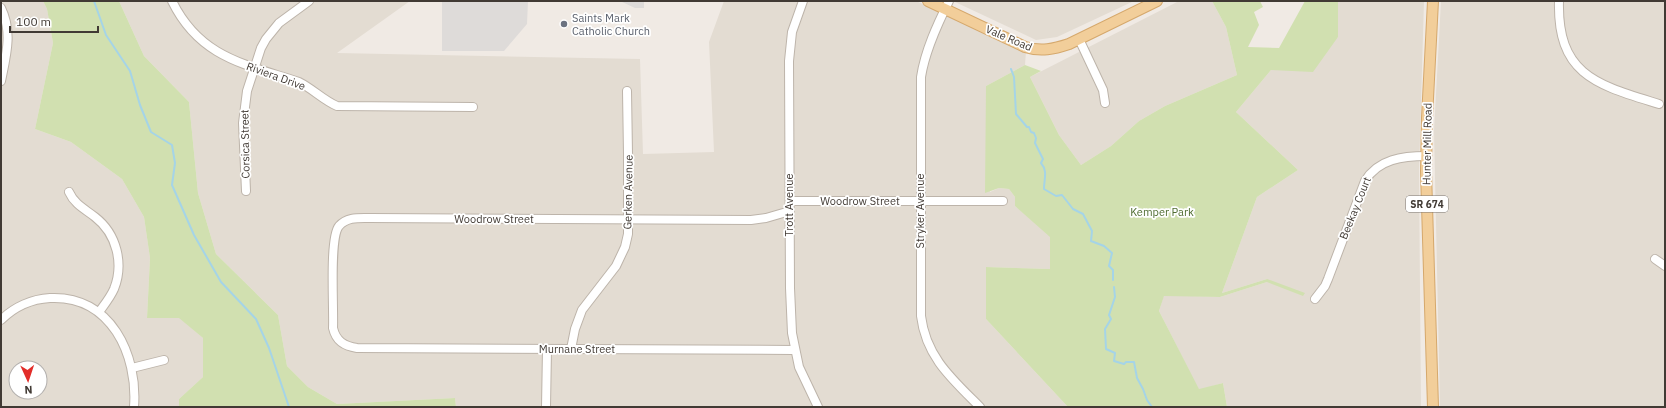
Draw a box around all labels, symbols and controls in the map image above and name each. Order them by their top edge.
scale bar [10,8,98,34]
place label: Saints Mark Catholic Church [572,11,650,38]
text: 100 m [16,14,51,29]
marker: Saints Mark Catholic Church [559,19,569,29]
street label: Vale Road [984,22,1034,54]
street label: Riviera Drive [244,59,308,93]
street label: Hunter Mill Road [1419,103,1435,185]
street label: Corsica Street [237,109,253,179]
street label: Gerken Avenue [620,154,636,230]
street label: Trott Avenue [782,174,796,236]
street label: Stryker Avenue [913,174,927,248]
street label: Beekay Court [1336,175,1374,241]
street label: Woodrow Street [820,194,900,208]
road number: SR 674 [1406,196,1448,212]
park label: Kemper Park [1130,205,1194,219]
street label: Woodrow Street [454,212,534,226]
street label: Murnane Street [539,342,615,356]
north arrow [8,360,48,400]
text: N [24,383,33,397]

